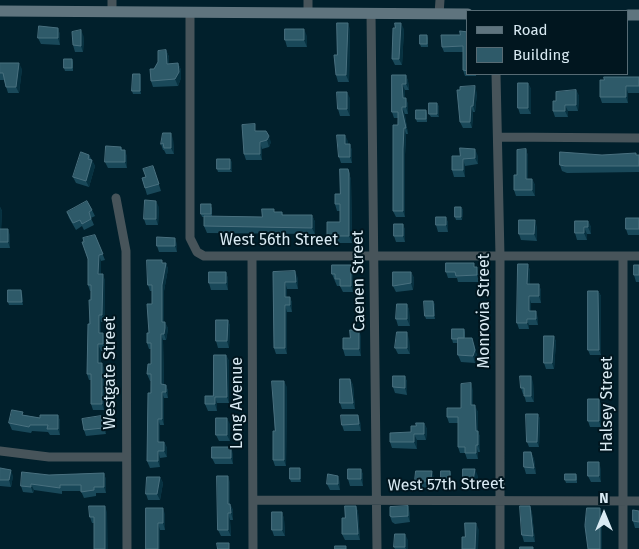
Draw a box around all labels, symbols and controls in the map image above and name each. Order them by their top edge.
legend [466,10,629,75]
text: Road [513,21,548,39]
text: Building [513,46,569,64]
street label: Caenen Street [349,230,369,332]
street label: West 56th Street [220,231,338,251]
street label: Monrovia Street [475,254,495,368]
street label: Westgate Street [101,316,121,430]
street label: Halsey Street [598,356,618,452]
street label: Long Avenue [228,357,248,449]
street label: West 57th Street [387,474,505,496]
north arrow [579,489,629,539]
text: N [599,490,609,507]

